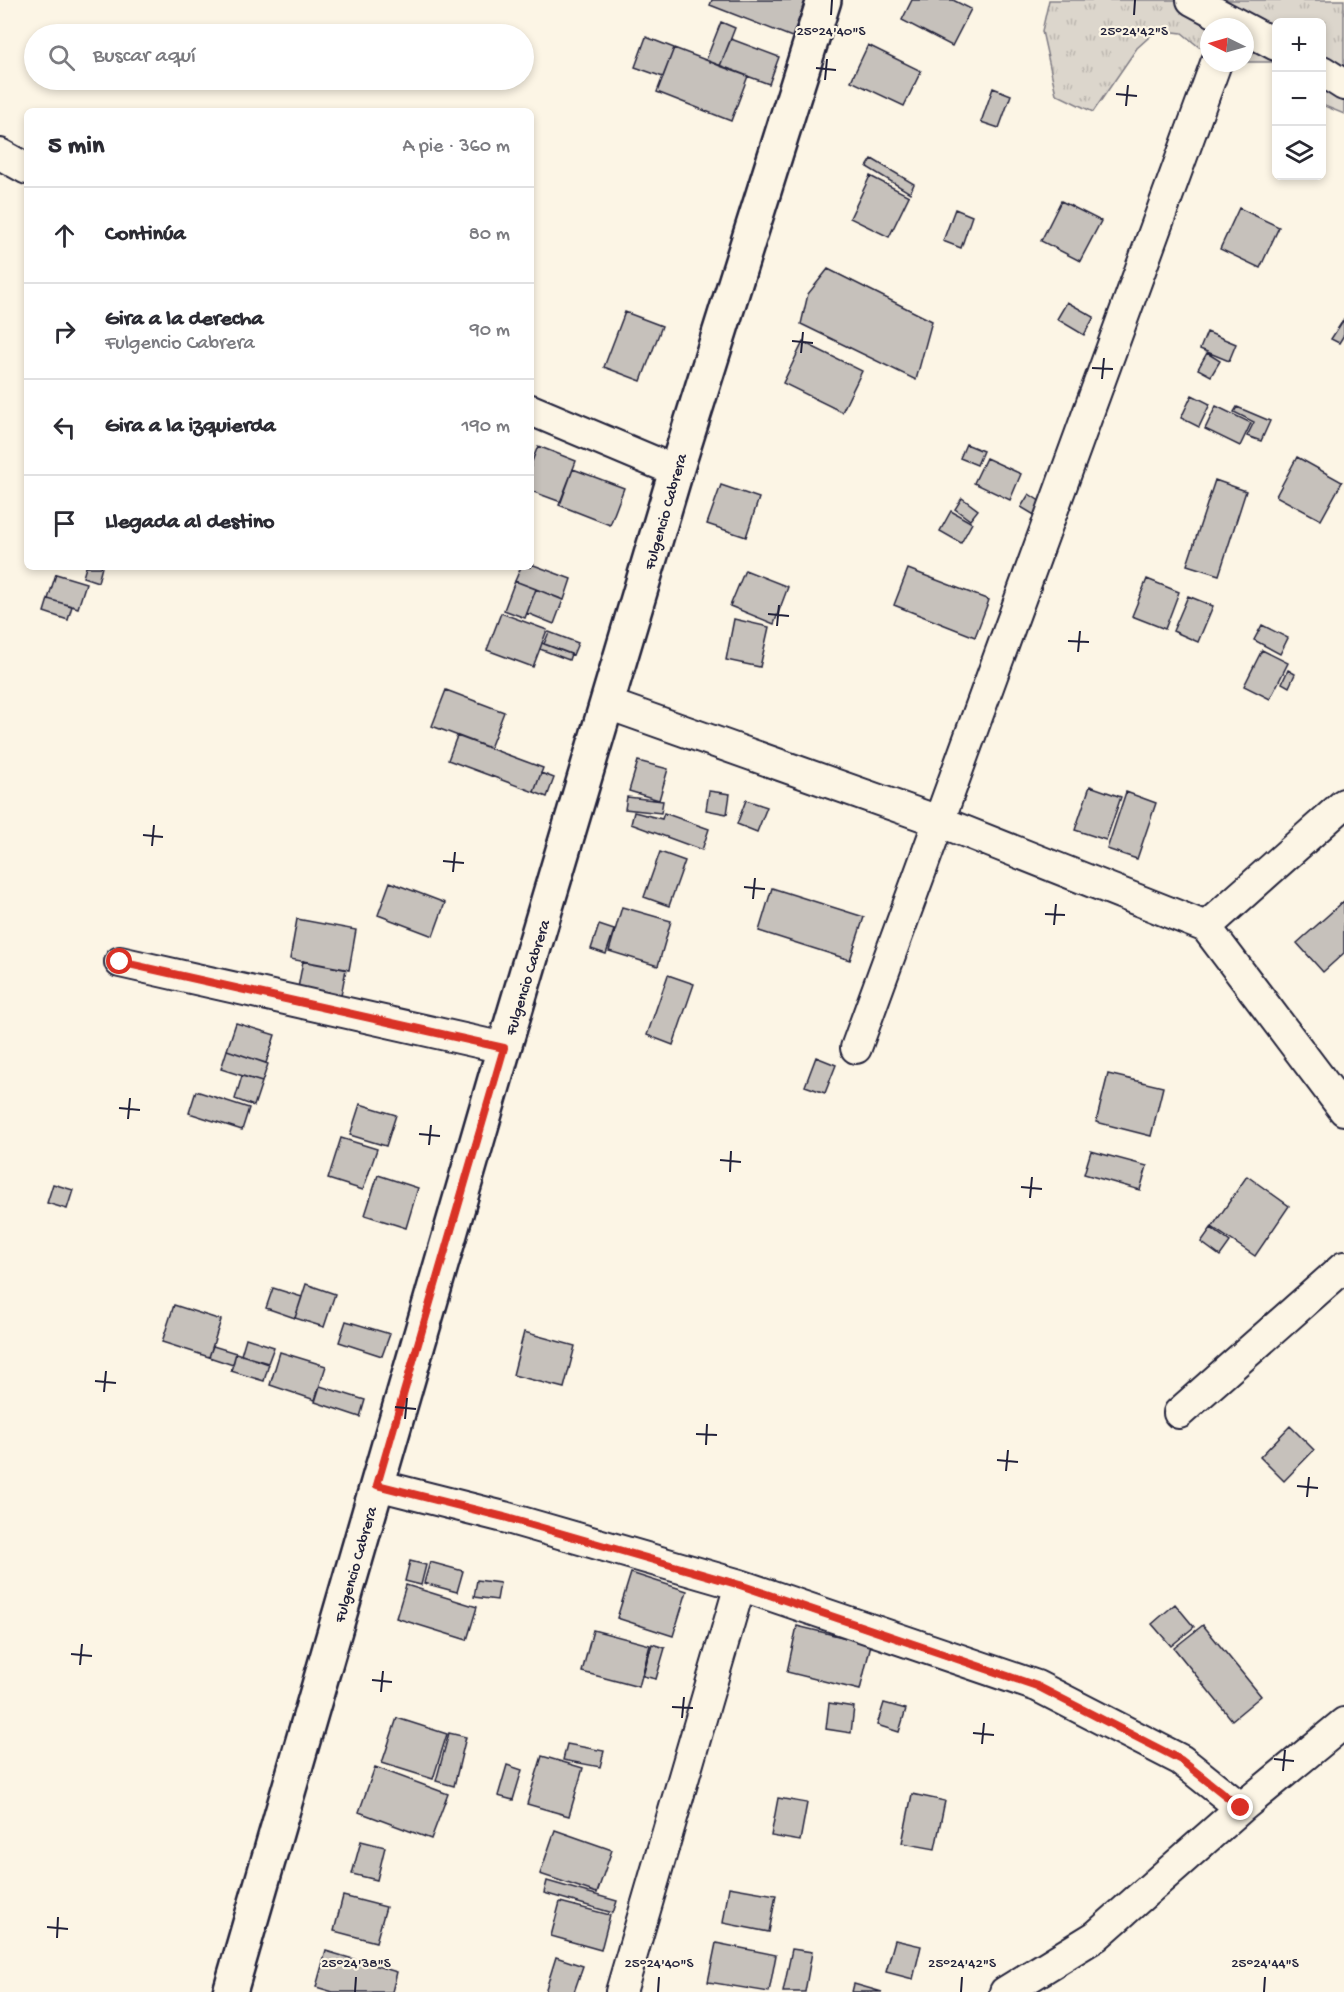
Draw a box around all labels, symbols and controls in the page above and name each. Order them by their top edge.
north arrow [1200,18,1254,72]
map controls [1272,18,1326,180]
button: + [1272,18,1326,72]
text: 25°24'40"S [796,23,866,41]
text: 25°24'42"S [1100,23,1168,41]
search box [24,24,534,90]
icon: search [45,41,78,74]
text: Buscar aquí [93,44,196,70]
button: − [1272,72,1326,126]
button: layers [1272,126,1326,180]
text: 5 min [48,132,104,163]
text: A pie · 360 m [402,136,510,159]
icon: ahead [48,219,81,252]
text: Continúa [105,222,186,248]
text: 80 m [469,224,510,247]
text: Gira a la derecha [105,307,263,333]
icon: right [48,315,81,348]
text: 90 m [470,320,510,343]
text: Fulgencio Cabrera [105,333,255,356]
icon: left [48,411,81,444]
text: Gira a la izquierda [105,414,276,440]
text: 190 m [462,416,510,439]
street label: Fulgencio Cabrera [641,451,693,573]
icon: arrive [48,507,81,540]
text: Llegada al destino [105,510,275,536]
street label: Fulgencio Cabrera [502,917,556,1039]
route start [106,948,132,974]
street label: Fulgencio Cabrera [331,1504,383,1626]
route end [1227,1794,1253,1820]
text: 25°24'38"S [321,1955,391,1973]
text: 25°24'40"S [624,1955,694,1973]
text: 25°24'42"S [928,1955,996,1973]
text: 25°24'44"S [1231,1955,1299,1973]

